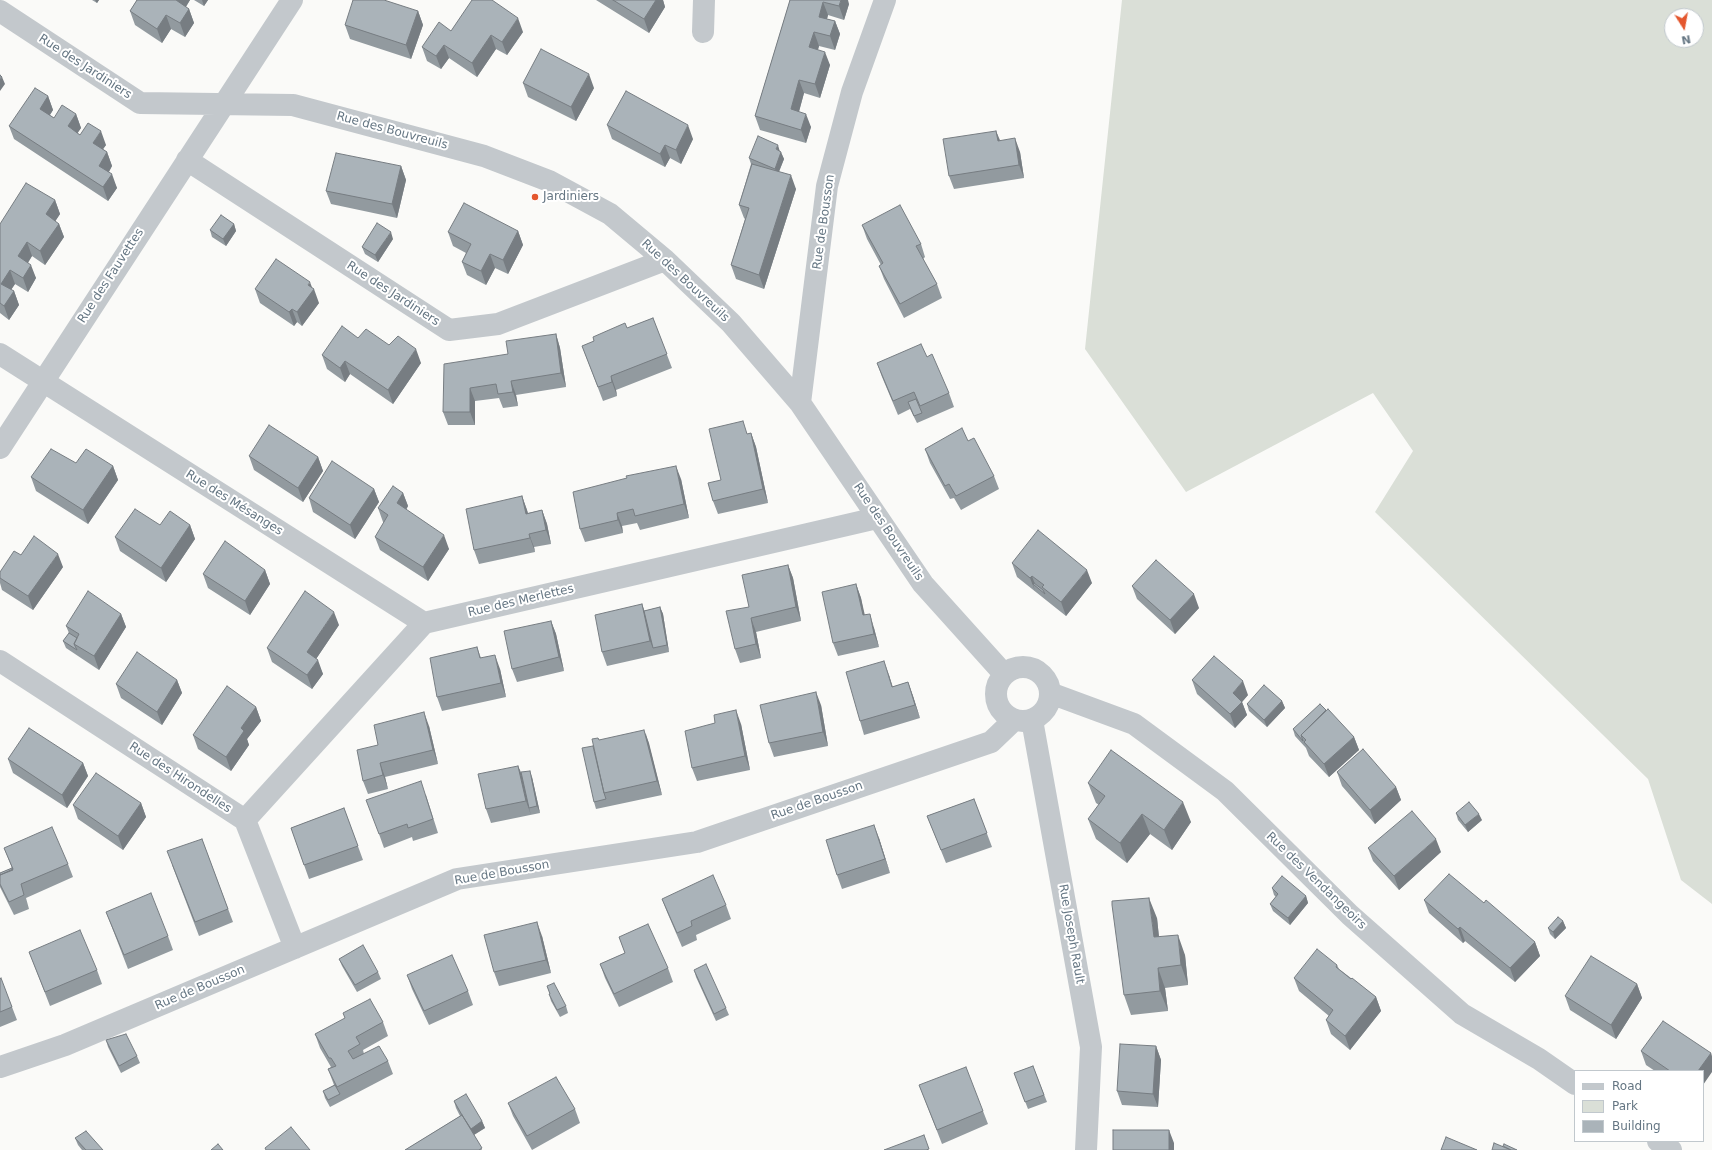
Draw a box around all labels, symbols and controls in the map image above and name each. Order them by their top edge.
north arrow [1664,8,1704,48]
street label: Rue des Jardiniers [36,32,134,102]
text: N [1680,32,1692,47]
street label: Rue des Bouvreuils [335,109,449,153]
street label: Rue de Bousson [810,173,838,271]
place label: Jardiniers [543,190,599,204]
marker: Jardiniers [530,192,540,202]
street label: Rue des Fauvettes [75,226,147,326]
street label: Rue des Bouvreuils [638,237,732,325]
street label: Rue des Jardiniers [344,259,442,329]
street label: Rue des Mésanges [183,467,285,539]
street label: Rue des Bouvreuils [850,481,926,583]
street label: Rue des Merlettes [467,582,575,620]
street label: Rue des Hirondelles [126,740,234,816]
street label: Rue de Bousson [769,779,865,823]
street label: Rue des Vendangeoirs [1263,829,1369,933]
street label: Rue de Bousson [453,858,551,888]
street label: Rue Joseph Rault [1055,883,1087,985]
street label: Rue de Bousson [153,963,247,1013]
legend [1574,1070,1704,1142]
text: Road [1612,1079,1642,1093]
text: Park [1612,1099,1638,1113]
text: Building [1612,1119,1661,1133]

